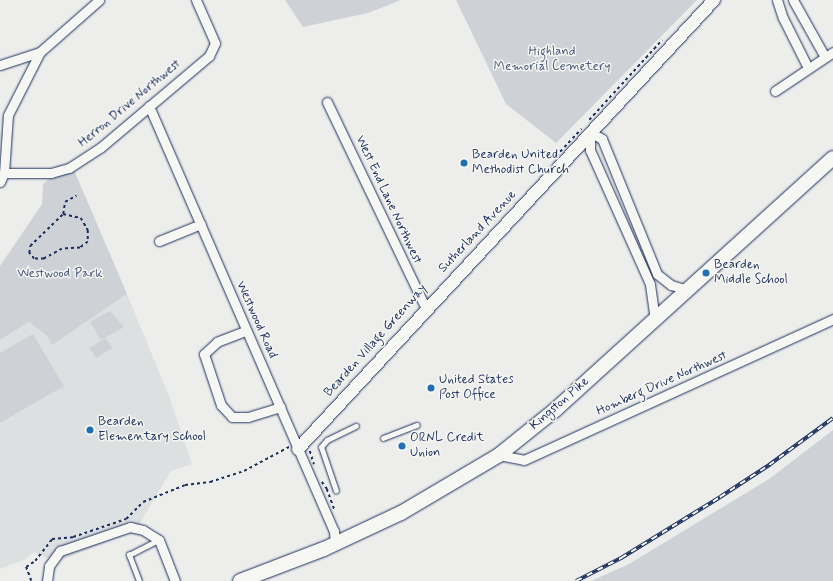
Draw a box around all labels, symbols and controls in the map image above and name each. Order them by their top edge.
park label: Highland Memorial Cemetery [494,45,610,76]
street label: Herron Drive Northwest [76,57,184,151]
street label: West End Lane Northwest [351,133,425,267]
place label: Bearden United Methodist Church [472,148,569,179]
marker: Bearden United Methodist Church [459,158,469,168]
street label: Sutherland Avenue [436,188,520,276]
place label: Bearden Middle School [714,258,788,289]
park label: Westwood Park [19,266,101,282]
marker: Bearden Middle School [701,268,711,278]
street label: Westwood Road [232,279,280,361]
street label: Bearden Village Greenway [321,281,431,401]
street label: Homberg Drive Northwest [595,348,729,420]
place label: United States Post Office [439,373,514,404]
street label: Kingston Pike [527,374,593,434]
marker: United States Post Office [426,383,436,393]
place label: Bearden Elementary School [98,415,206,446]
marker: Bearden Elementary School [85,425,95,435]
place label: ORNL Credit Union [410,431,484,462]
marker: ORNL Credit Union [397,441,407,451]

